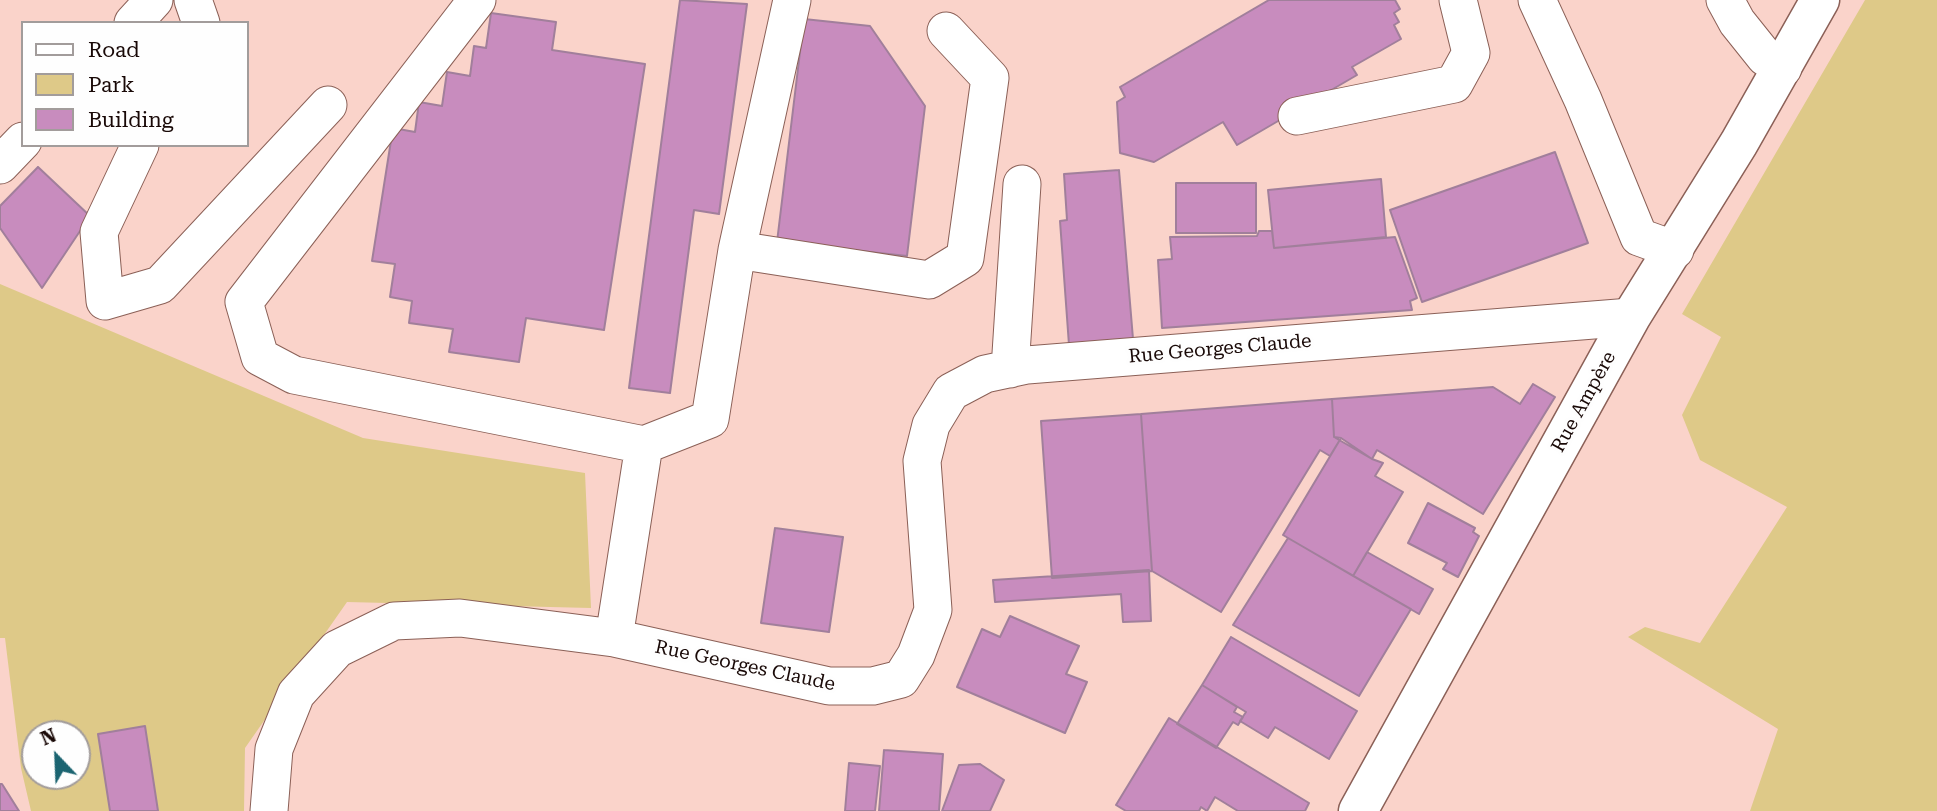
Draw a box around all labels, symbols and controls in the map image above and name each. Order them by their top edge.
legend [21,21,248,147]
text: Road [88,38,140,62]
text: Park [88,73,134,97]
text: Building [88,108,174,132]
street label: Rue Georges Claude [1128,330,1312,368]
street label: Rue Ampère [1547,348,1621,456]
street label: Rue Georges Claude [653,636,837,696]
north arrow [21,720,91,790]
text: N [37,724,60,750]

